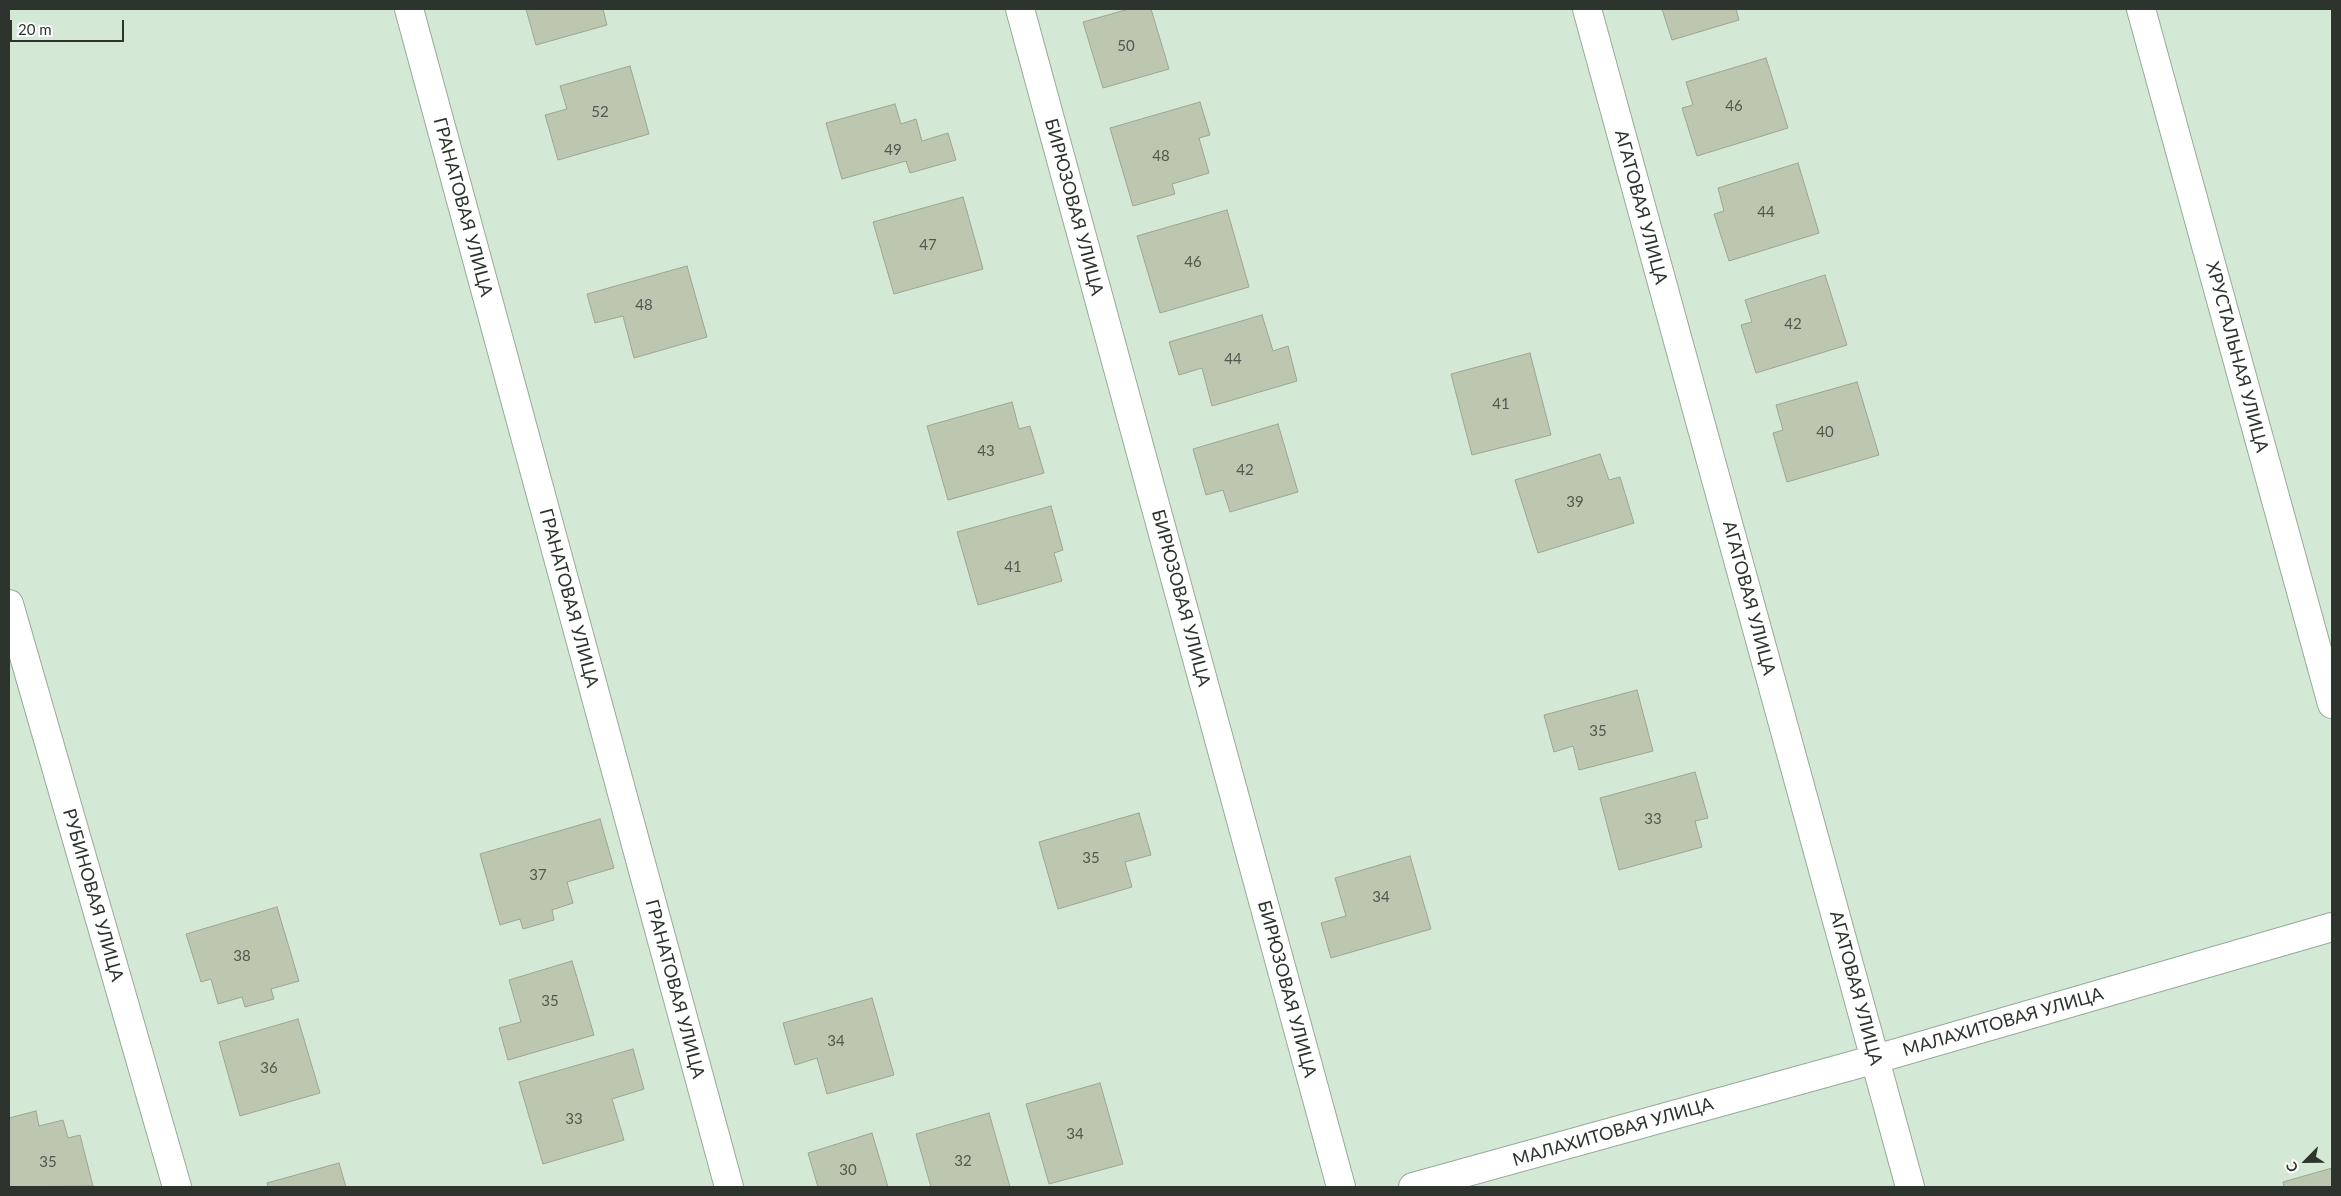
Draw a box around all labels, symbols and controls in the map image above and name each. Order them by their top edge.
scale bar [12,10,126,42]
text: 20 m [18,20,52,38]
house number: 50 [1117,37,1135,55]
house number: 46 [1725,97,1743,115]
house number: 52 [591,103,609,121]
street label: ГРАНАТОВАЯ УЛИЦА [429,115,497,299]
street label: БИРЮЗОВАЯ УЛИЦА [1040,116,1108,298]
street label: АГАТОВАЯ УЛИЦА [1610,127,1672,287]
house number: 49 [884,141,902,159]
house number: 48 [1152,147,1170,165]
house number: 44 [1757,203,1775,221]
house number: 47 [919,236,937,254]
house number: 46 [1184,253,1202,271]
street label: ХРУСТАЛЬНАЯ УЛИЦА [2201,259,2273,455]
house number: 48 [635,296,653,314]
house number: 42 [1784,315,1802,333]
house number: 44 [1224,350,1242,368]
house number: 41 [1492,395,1510,413]
house number: 40 [1816,423,1834,441]
house number: 43 [977,442,995,460]
house number: 42 [1236,461,1254,479]
house number: 39 [1566,493,1584,511]
street label: ГРАНАТОВАЯ УЛИЦА [535,506,603,690]
street label: БИРЮЗОВАЯ УЛИЦА [1147,507,1215,689]
street label: АГАТОВАЯ УЛИЦА [1718,518,1780,678]
house number: 41 [1004,558,1022,576]
house number: 35 [1589,722,1607,740]
street label: РУБИНОВАЯ УЛИЦА [58,806,128,984]
house number: 33 [1644,810,1662,828]
house number: 35 [1082,849,1100,867]
house number: 37 [529,866,547,884]
house number: 34 [1372,888,1390,906]
street label: ГРАНАТОВАЯ УЛИЦА [641,897,709,1081]
street label: БИРЮЗОВАЯ УЛИЦА [1253,898,1321,1080]
street label: АГАТОВАЯ УЛИЦА [1825,908,1887,1068]
house number: 38 [233,947,251,965]
street label: МАЛАХИТОВАЯ УЛИЦА [1900,983,2106,1061]
house number: 35 [541,992,559,1010]
house number: 34 [827,1032,845,1050]
house number: 36 [260,1059,278,1077]
street label: МАЛАХИТОВАЯ УЛИЦА [1510,1093,1716,1171]
house number: 33 [565,1110,583,1128]
house number: 34 [1066,1125,1084,1143]
north arrow [2281,1136,2331,1186]
house number: 32 [954,1152,972,1170]
house number: 35 [39,1153,57,1171]
text: С [2282,1159,2301,1175]
house number: 30 [839,1161,857,1179]

